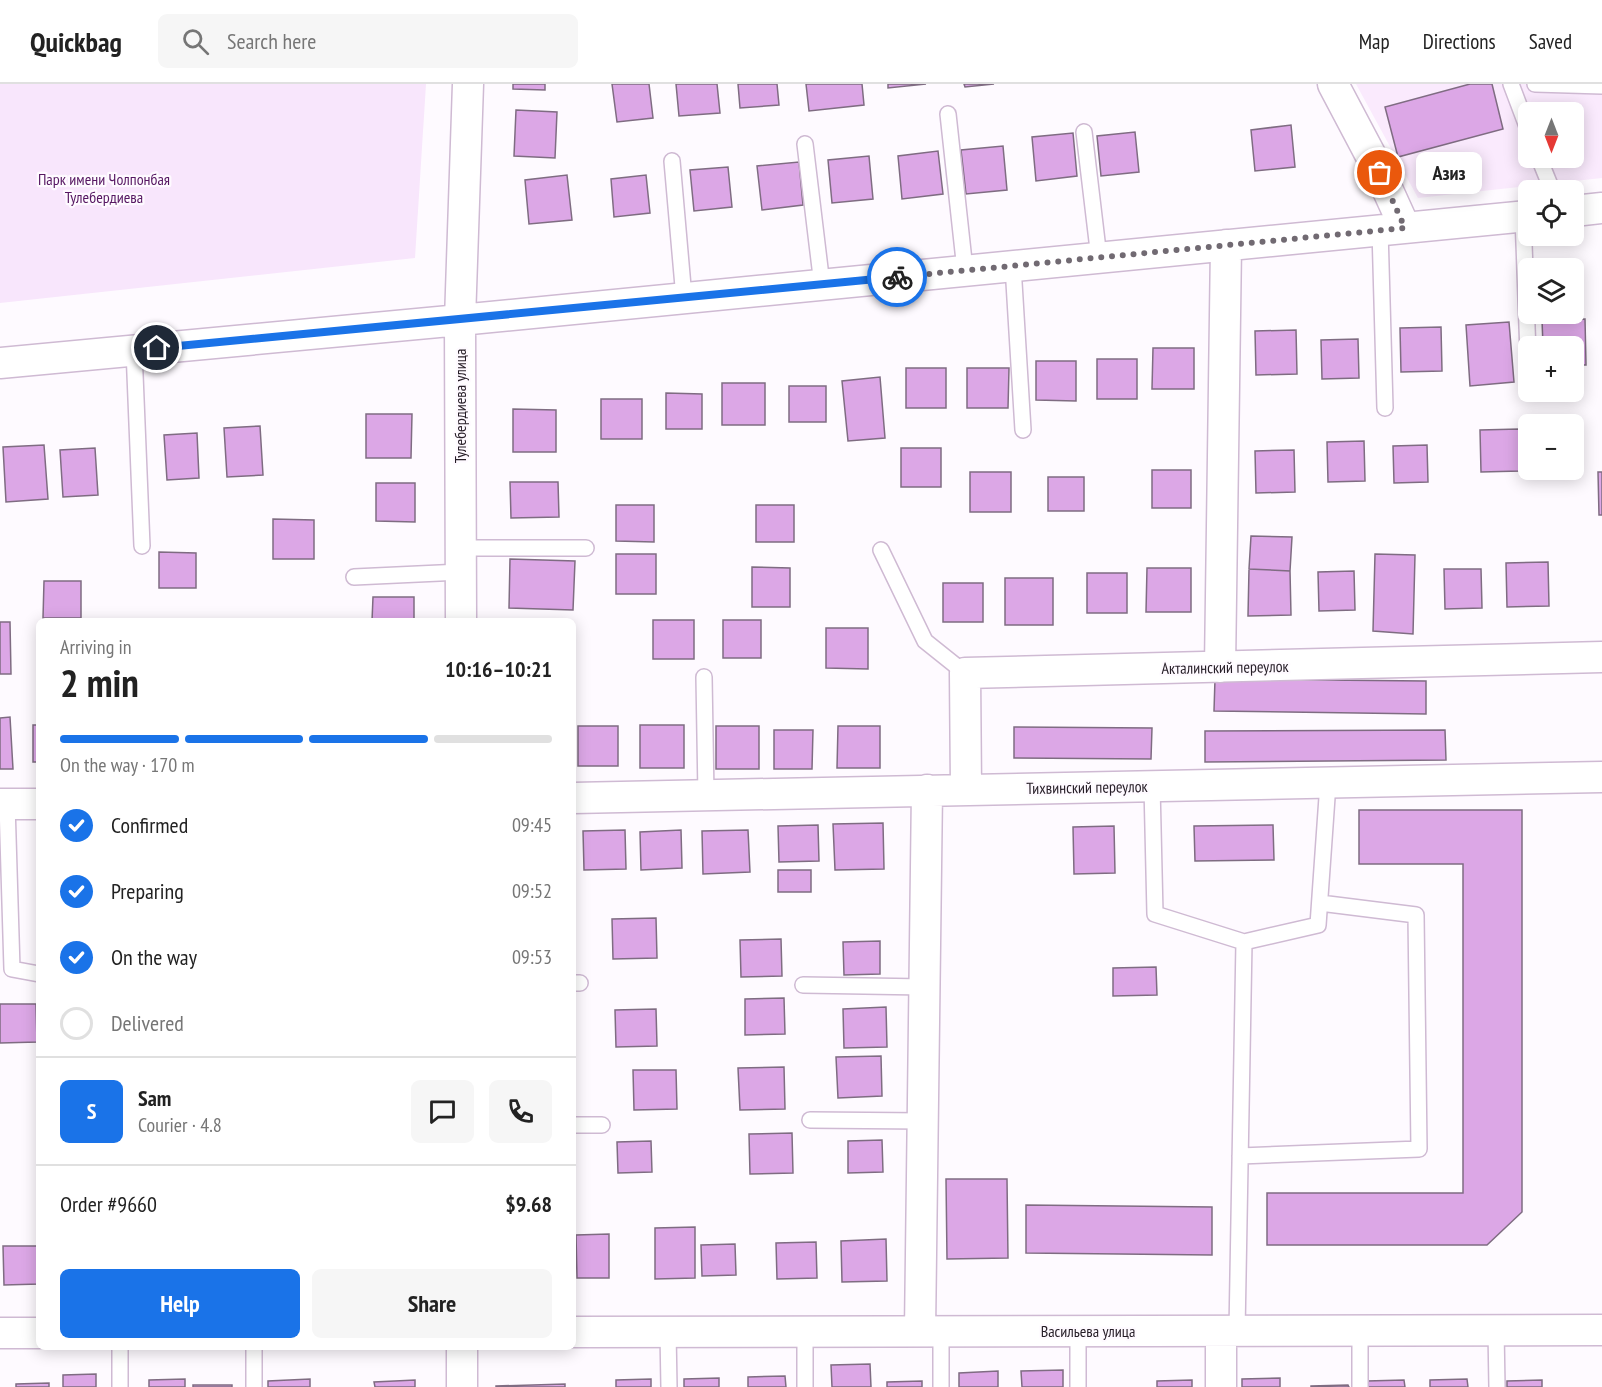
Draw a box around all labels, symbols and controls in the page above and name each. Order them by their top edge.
search box [158,14,578,68]
text: Quickbag [30,23,122,60]
icon: search [179,25,212,58]
text: Search here [227,27,316,55]
text: Map [1359,28,1390,55]
text: Directions [1423,28,1496,55]
text: Saved [1529,28,1572,55]
north arrow [1518,102,1584,168]
map controls [1518,102,1584,480]
pin [1354,147,1405,198]
callout: Азиз [1416,152,1482,194]
icon: bag [1363,156,1396,189]
text: Азиз [1432,160,1466,186]
park label: Парк имени Чолпонбая Тулебердиева [38,169,170,207]
button: locate [1518,180,1584,246]
courier [867,247,927,307]
button: layers [1518,258,1584,324]
icon: bike [881,261,914,294]
pin [131,322,182,373]
icon: home [140,331,173,364]
button: + [1518,336,1584,402]
street label: Тулебердиева улица [450,349,470,463]
button: − [1518,414,1584,480]
text: Arriving in [60,634,132,660]
text: 10:16–10:21 [445,655,552,683]
street label: Акталинский переулок [1161,656,1290,678]
text: 2 min [60,657,139,708]
text: On the way · 170 m [60,752,195,778]
street label: Тихвинский переулок [1026,776,1149,798]
icon: check [60,809,93,842]
text: Confirmed [111,811,188,839]
text: 09:45 [512,812,552,838]
icon: check [60,875,93,908]
text: Preparing [111,877,184,905]
text: 09:52 [512,878,552,904]
icon: check [60,941,93,974]
text: On the way [111,943,197,971]
text: 09:53 [512,944,552,970]
text: Delivered [111,1009,184,1037]
button: chat [411,1080,474,1143]
button: phone [489,1080,552,1143]
text: Sam [138,1084,171,1112]
text: S [87,1097,96,1125]
text: Courier · 4.8 [138,1112,222,1138]
text: Order #9660 [60,1190,157,1218]
text: $9.68 [505,1190,552,1218]
button: Help [60,1269,300,1338]
button: Share [312,1269,552,1338]
street label: Васильева улица [1041,1321,1135,1341]

